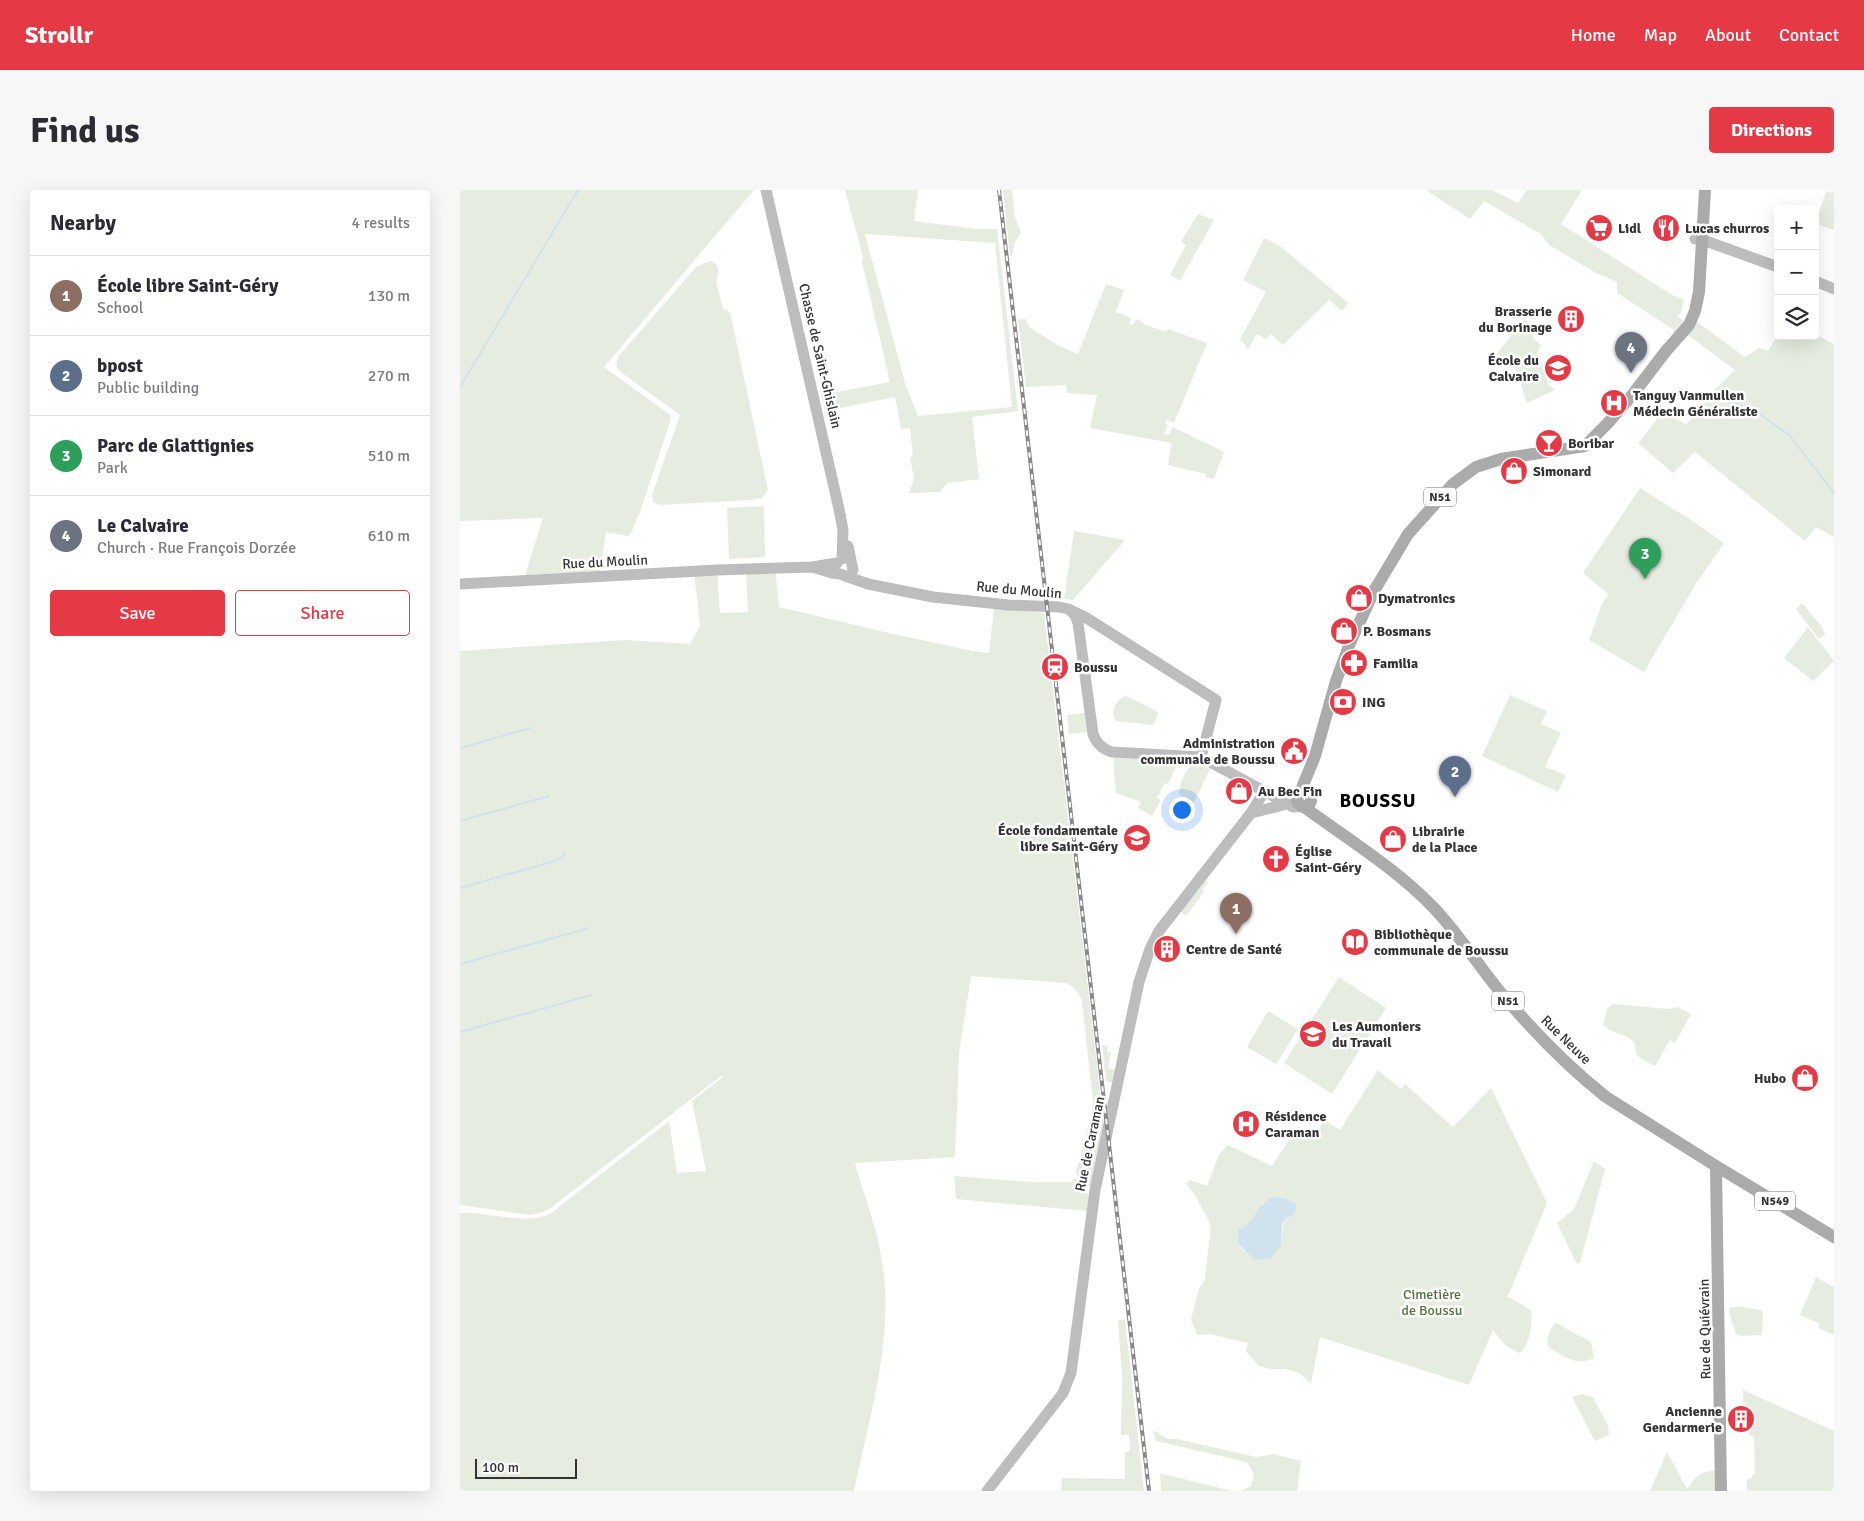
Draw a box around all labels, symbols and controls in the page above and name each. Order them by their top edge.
text: Strollr [25,20,93,50]
text: Home [1571,24,1616,46]
text: Map [1644,24,1677,46]
text: About [1705,24,1751,46]
text: Contact [1779,24,1839,46]
button: Directions [1709,107,1834,153]
text: Find us [30,109,140,152]
map controls [1774,205,1819,340]
button: + [1774,205,1819,250]
text: Nearby [50,210,116,236]
text: 4 results [351,213,410,233]
supermarket icon: Lidl [1584,213,1614,243]
restaurant icon: Lucas churros [1651,213,1681,243]
place label: Lidl [1618,220,1642,237]
place label: Lucas churros [1685,220,1769,237]
button: − [1774,250,1819,295]
text: École libre Saint-Géry [97,274,279,298]
street label: Chasse de Saint-Ghislain [795,282,845,430]
text: 1 [62,286,70,306]
text: 130 m [368,286,410,306]
button: layers [1774,295,1819,340]
text: School [97,298,143,318]
place label: Brasserie du Borinage [1479,303,1552,336]
building icon: Brasserie du Borinage [1556,304,1586,334]
pin: 4 [1615,332,1647,373]
place label: École du Calvaire [1488,352,1539,385]
school or university icon: École du Calvaire [1543,353,1573,383]
text: bpost [97,354,143,378]
text: 2 [62,366,70,386]
text: 270 m [368,366,410,386]
text: Public building [97,378,199,398]
place label: Tanguy Vanmullen Médecin Généraliste [1633,387,1758,420]
hospital icon: Tanguy Vanmullen Médecin Généraliste [1599,388,1629,418]
bar icon: Boribar [1534,428,1564,458]
text: Parc de Glattignies [97,434,254,458]
place label: Boribar [1568,435,1615,452]
text: 3 [62,446,70,466]
text: 510 m [368,446,410,466]
shop icon: Simonard [1499,456,1529,486]
text: Park [97,458,128,478]
place label: Simonard [1533,463,1592,480]
road number: N51 [1424,488,1456,506]
text: Le Calvaire [97,514,189,538]
text: 4 [62,526,70,546]
text: 610 m [368,526,410,546]
text: Church · Rue François Dorzée [97,538,296,558]
pin: 3 [1629,538,1661,579]
street label: Rue du Moulin [562,551,648,573]
street label: Rue du Moulin [976,578,1062,602]
shop icon: Dymatronics [1344,583,1374,613]
button: Save [50,590,225,636]
button: Share [235,590,410,636]
place label: Dymatronics [1378,590,1455,607]
shop icon: P. Bosmans [1329,616,1359,646]
place label: P. Bosmans [1363,623,1431,640]
pharmacy icon: Familia [1339,648,1369,678]
station icon: Boussu [1040,652,1070,682]
place label: Familia [1373,655,1418,672]
place label: Boussu [1074,659,1118,676]
bank icon: ING [1328,687,1358,717]
place label: ING [1362,694,1385,711]
place label: Administration communale de Boussu [1140,735,1275,768]
public building icon: Administration communale de Boussu [1279,736,1309,766]
pin: 2 [1439,756,1471,797]
shop icon: Au Bec Fin [1224,776,1254,806]
place label: Au Bec Fin [1258,783,1322,800]
district label: BOUSSU [1340,789,1416,813]
your location [1169,797,1195,823]
place label: École fondamentale libre Saint-Géry [998,822,1118,855]
school or university icon: École fondamentale libre Saint-Géry [1122,823,1152,853]
place label: Librairie de la Place [1412,823,1478,856]
shop icon: Librairie de la Place [1378,824,1408,854]
place label: Église Saint-Géry [1295,843,1362,876]
church icon: Église Saint-Géry [1261,844,1291,874]
pin: 1 [1220,893,1252,934]
place label: Bibliothèque communale de Boussu [1374,926,1509,959]
library icon: Bibliothèque communale de Boussu [1340,927,1370,957]
building icon: Centre de Santé [1152,934,1182,964]
place label: Centre de Santé [1186,941,1282,958]
road number: N51 [1492,991,1524,1010]
street label: Rue Neuve [1537,1012,1595,1068]
place label: Les Aumoniers du Travail [1332,1018,1421,1051]
school or university icon: Les Aumoniers du Travail [1298,1019,1328,1049]
shop icon: Hubo [1790,1063,1820,1093]
place label: Hubo [1754,1070,1786,1087]
street label: Rue de Caraman [1072,1095,1108,1193]
place label: Résidence Caraman [1265,1108,1326,1141]
hospital icon: Résidence Caraman [1231,1109,1261,1139]
road number: N549 [1755,1191,1795,1210]
street label: Rue de Quiévrain [1696,1279,1714,1379]
park label: Cimetière de Boussu [1402,1286,1462,1319]
place label: Ancienne Gendarmerie [1643,1403,1722,1436]
building icon: Ancienne Gendarmerie [1726,1404,1756,1434]
scale bar [475,1456,578,1479]
text: 100 m [482,1459,519,1476]

